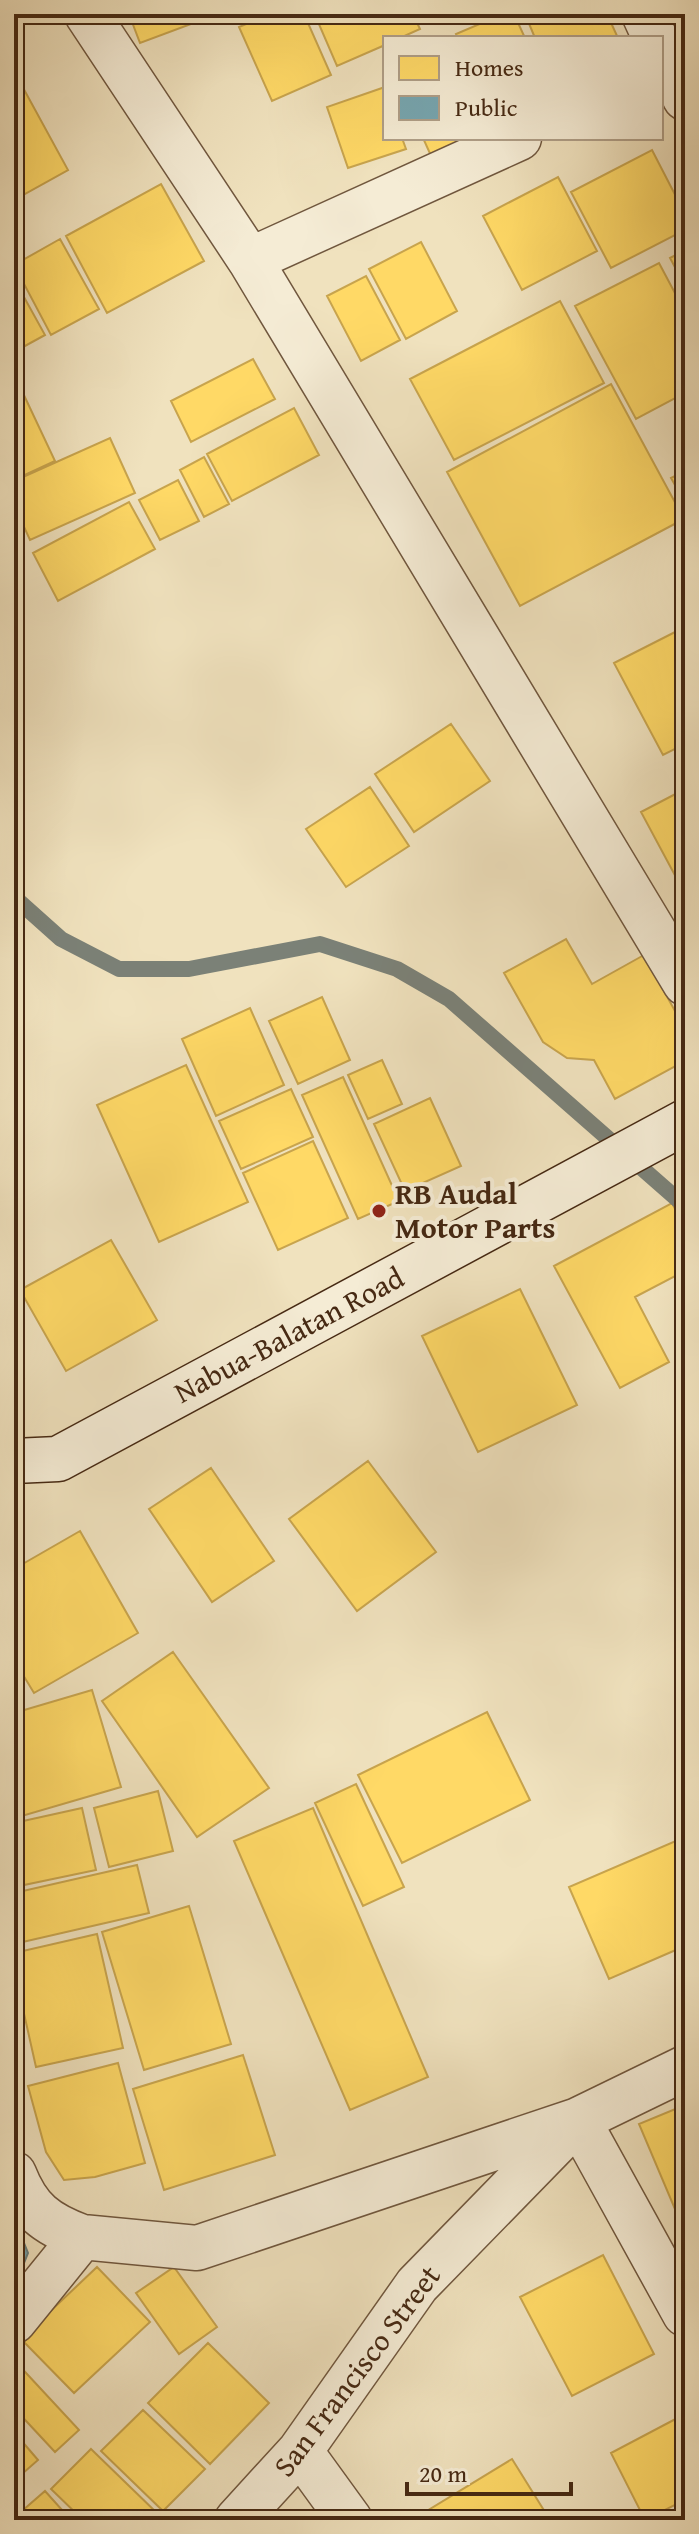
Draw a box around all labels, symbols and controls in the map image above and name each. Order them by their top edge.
legend [383,36,663,140]
text: Homes [455,50,524,85]
text: Public [455,90,518,125]
place label: RB Audal Motor Parts [395,1171,555,1249]
marker: RB Audal Motor Parts [370,1202,388,1220]
street label: Nabua-Balatan Road [166,1255,411,1413]
street label: San Francisco Street [262,2255,451,2485]
scale bar [407,2446,571,2496]
text: 20 m [419,2456,467,2491]

